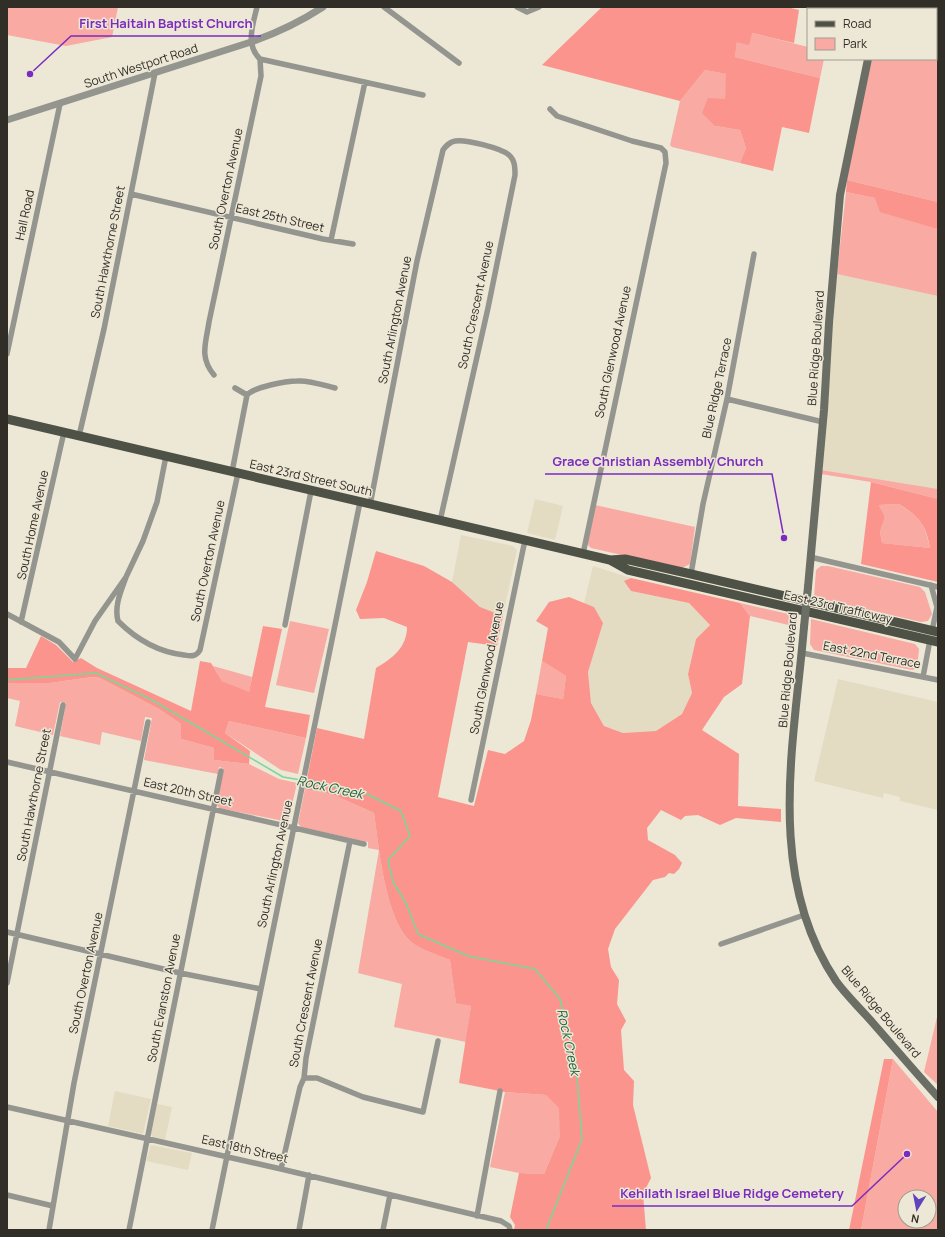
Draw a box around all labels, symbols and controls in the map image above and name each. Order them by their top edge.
legend [807,8,937,60]
callout: First Haitain Baptist Church [71,11,261,36]
text: First Haitain Baptist Church [79,14,253,32]
text: Road [843,15,871,32]
text: Park [843,35,868,52]
street label: South Westport Road [82,39,200,92]
street label: South Overton Avenue [204,126,247,251]
street label: South Hawthorne Street [86,184,129,320]
street label: Hall Road [11,188,38,242]
street label: East 25th Street [234,199,326,236]
street label: South Crescent Avenue [454,239,497,371]
street label: South Arlington Avenue [374,254,415,385]
street label: South Glenwood Avenue [590,284,635,420]
street label: Blue Ridge Boulevard [803,290,828,406]
street label: Blue Ridge Terrace [698,336,735,440]
callout: Grace Christian Assembly Church [545,449,772,474]
text: Grace Christian Assembly Church [552,452,764,470]
street label: East 23rd Street South [248,455,374,500]
street label: South Home Avenue [13,468,52,581]
street label: South Overton Avenue [186,498,229,623]
street label: East 23rd Trafficway [782,586,895,627]
street label: South Glenwood Avenue [465,600,508,736]
street label: Blue Ridge Boulevard [774,612,801,728]
street label: East 22nd Terrace [822,637,922,672]
street label: South Hawthorne Street [12,727,55,863]
water label: Rock Creek [295,771,367,803]
street label: East 20th Street [142,773,234,810]
street label: South Arlington Avenue [253,799,296,929]
street label: South Overton Avenue [64,910,107,1035]
street label: South Evanston Avenue [143,932,184,1064]
street label: South Crescent Avenue [285,937,326,1069]
street label: Blue Ridge Boulevard [838,962,925,1061]
water label: Rock Creek [553,1007,585,1079]
street label: East 18th Street [200,1130,290,1167]
callout: Kehilath Israel Blue Ridge Cemetery [612,1181,852,1206]
text: Kehilath Israel Blue Ridge Cemetery [620,1184,844,1202]
north arrow [897,1189,937,1229]
text: N [910,1211,920,1227]

